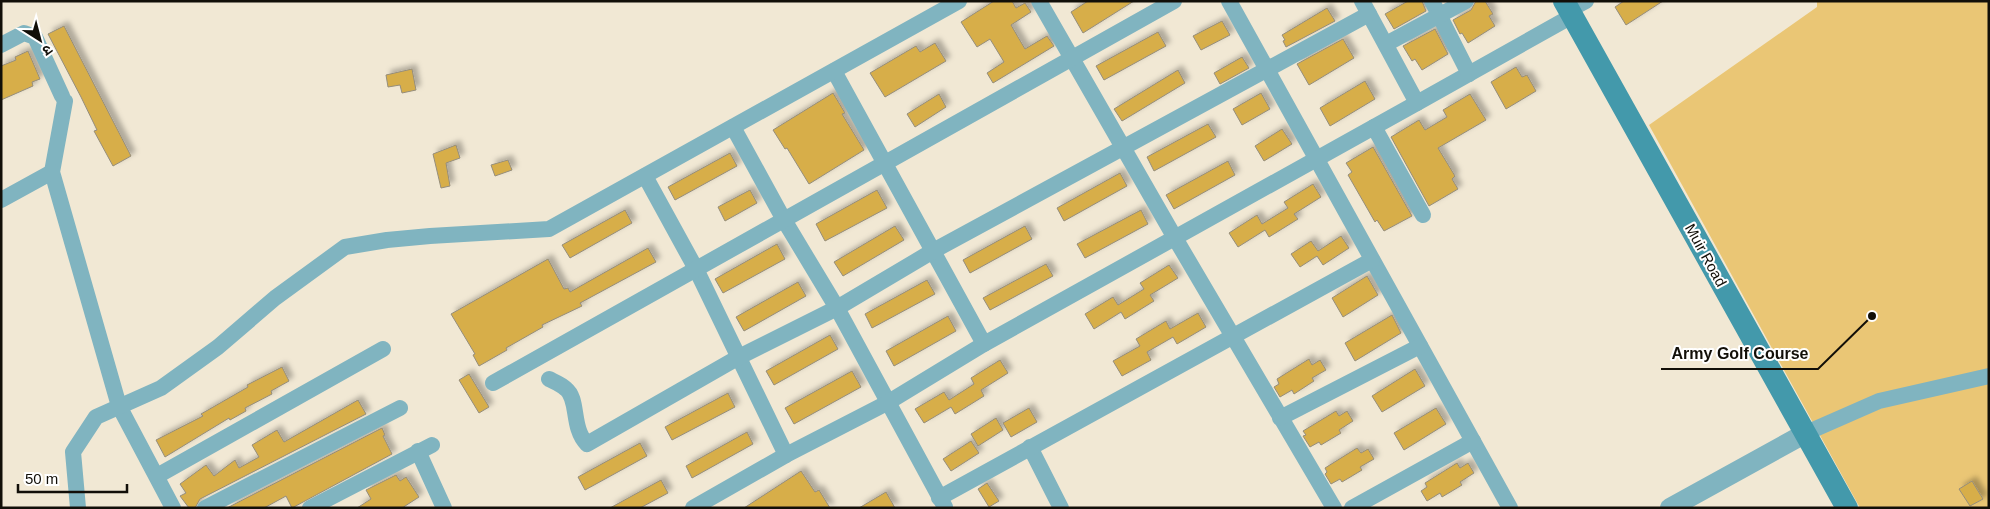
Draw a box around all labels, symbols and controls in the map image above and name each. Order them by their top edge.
north arrow [15,15,65,65]
text: उ [39,42,56,60]
street label: Muir Road [1682,221,1730,289]
callout: Army Golf Course [1661,338,1818,369]
text: Army Golf Course [1672,345,1809,362]
scale bar [18,462,126,494]
text: 50 m [25,470,58,487]

